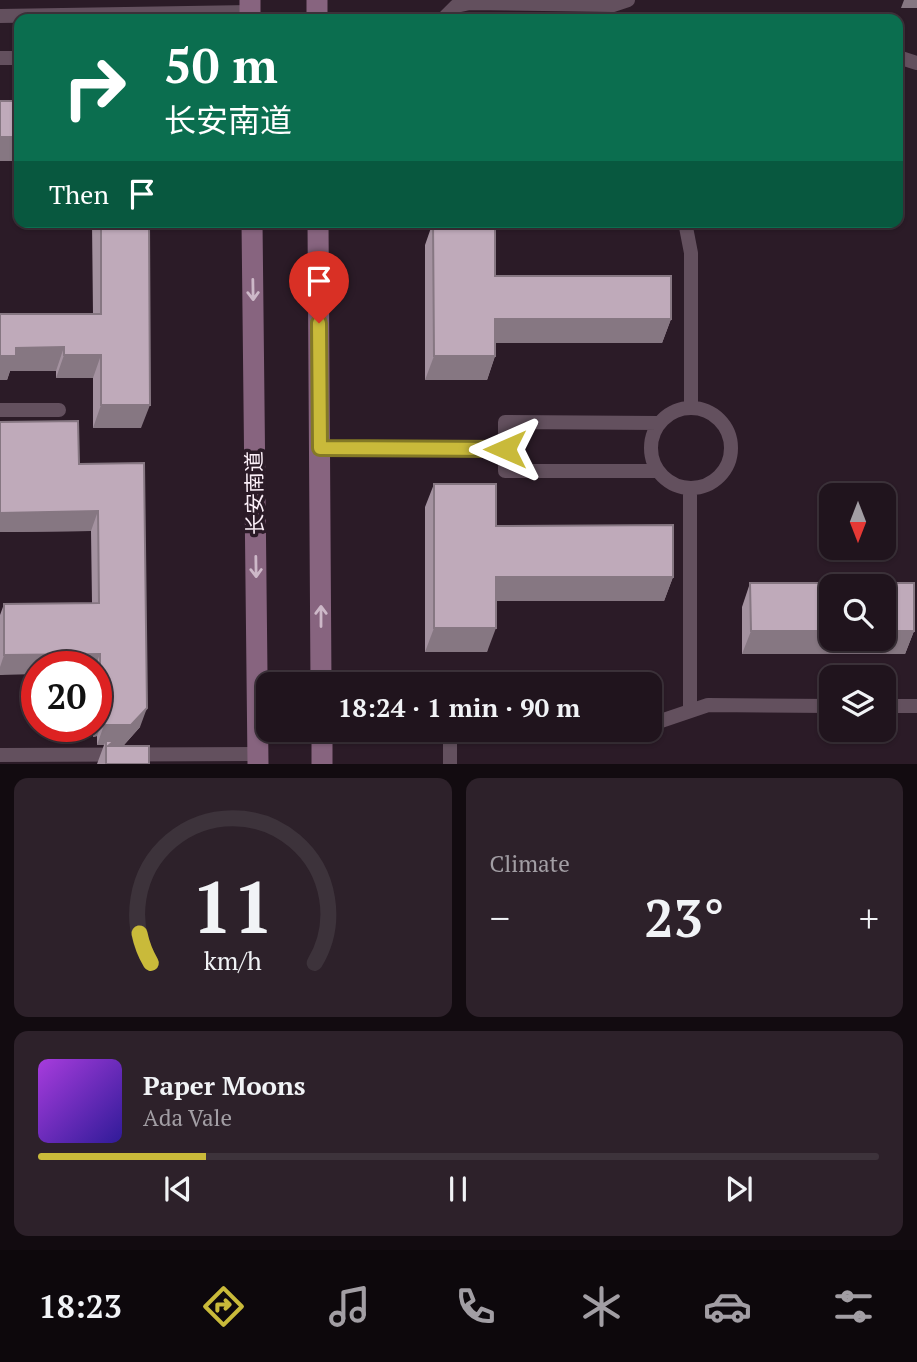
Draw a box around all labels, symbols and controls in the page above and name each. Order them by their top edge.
text: 50 m [164,32,278,97]
icon: right [49,42,140,133]
text: 长安南道 [164,99,292,141]
icon: arrive [123,175,161,213]
text: Then [49,177,109,211]
pin [289,251,349,323]
icon: arrive [300,262,338,300]
one-way arrow [246,279,260,302]
position arrow [468,412,542,486]
street label: 长安南道 [239,451,269,535]
north arrow [819,483,896,560]
map controls [819,483,896,742]
one-way arrow [249,555,262,578]
button: search [819,574,896,651]
one-way arrow [314,605,328,628]
speed limit sign: 20 [21,651,112,742]
button: layers [819,665,896,742]
text: 18:24 · 1 min · 90 m [338,690,580,724]
text: Climate [490,848,570,879]
text: 11 [192,858,274,955]
text: 23° [644,883,724,952]
text: − [490,893,510,943]
text: + [859,893,879,943]
text: km/h [204,944,262,977]
text: Paper Moons [143,1068,306,1102]
text: Ada Vale [143,1102,232,1133]
icon: previous [159,1170,197,1208]
icon: pause [439,1170,477,1208]
icon: next [720,1170,758,1208]
icon: directions [199,1282,248,1331]
icon: music [325,1282,374,1331]
icon: phone [451,1282,500,1331]
icon: climate [577,1282,626,1331]
icon: car [703,1282,752,1331]
icon: filters [829,1282,878,1331]
text: 18:23 [39,1285,122,1327]

